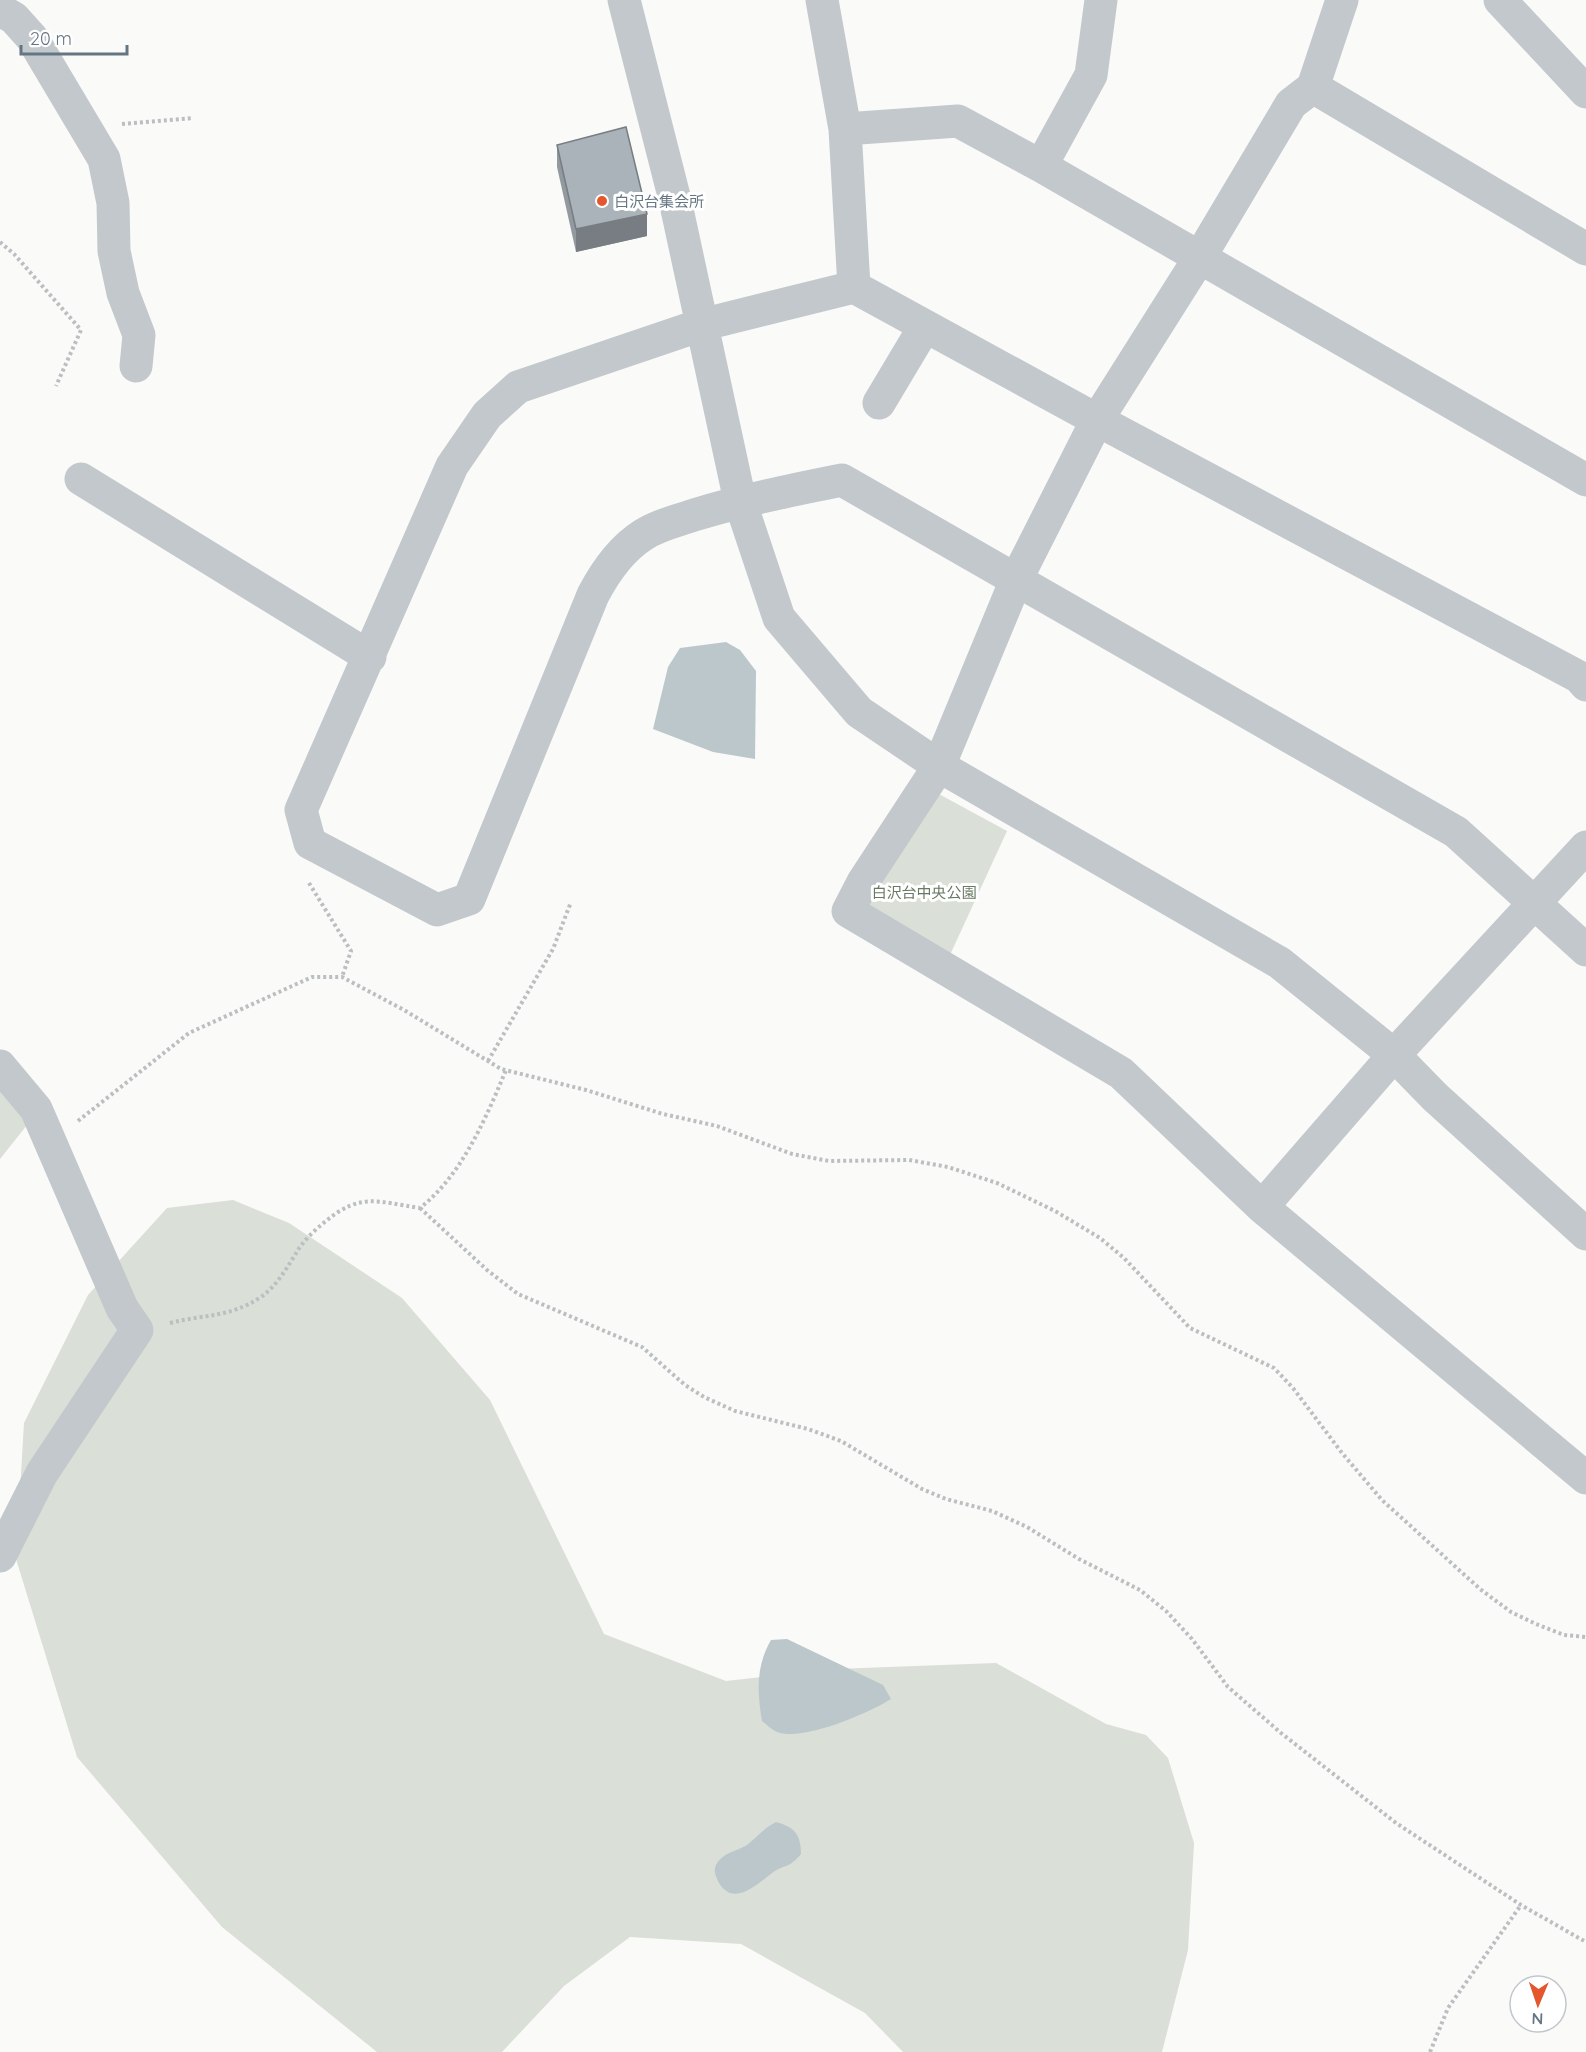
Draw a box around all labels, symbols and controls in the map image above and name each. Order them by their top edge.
scale bar [21,18,128,56]
text: 20 m [30,27,72,50]
place label: 白沢台集会所 [614,192,704,211]
marker: 白沢台集会所 [595,194,609,208]
park label: 白沢台中央公園 [871,883,977,902]
north arrow [1508,1974,1568,2034]
text: N [1531,2009,1544,2029]

